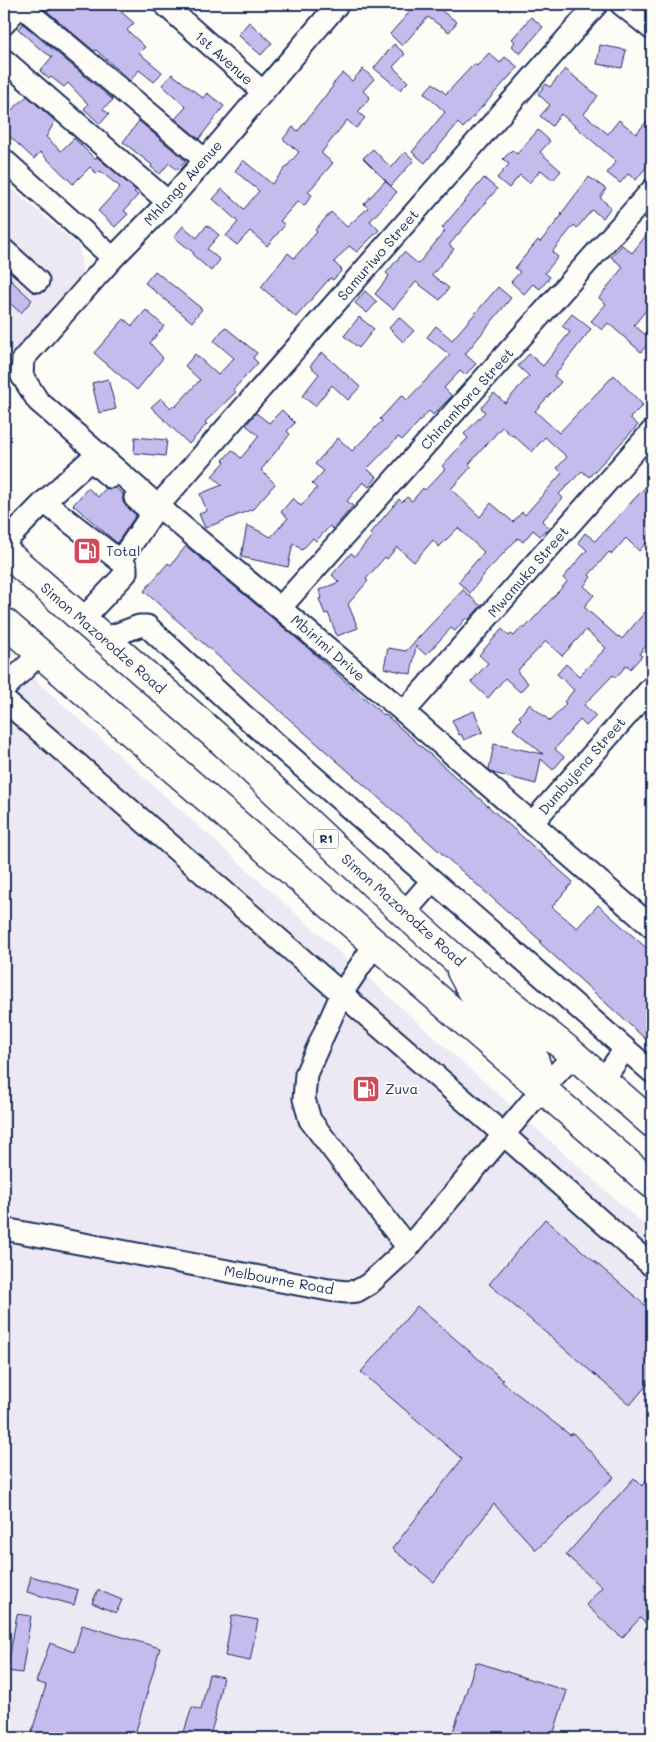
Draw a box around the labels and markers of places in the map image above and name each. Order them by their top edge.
fuel station icon: Total [72,536,102,566]
place label: Total [106,541,141,560]
fuel station icon: Zuva [351,1074,381,1104]
place label: Zuva [385,1079,418,1098]

